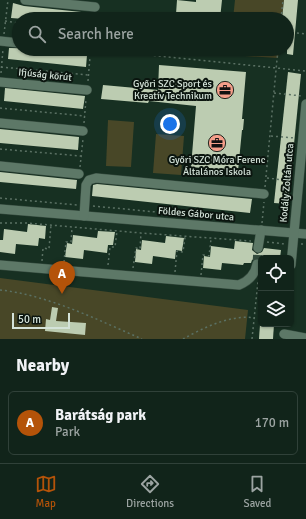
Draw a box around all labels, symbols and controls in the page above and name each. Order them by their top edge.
search box [12,12,294,56]
icon: search [26,23,48,45]
text: Search here [58,25,134,43]
street label: Ifjúság körút [18,66,73,84]
place label: Győri SZC Sport és Kreatív Technikum [133,78,213,102]
office icon: Győri SZC Sport és Kreatív Technikum [215,80,235,100]
your location [160,114,180,134]
office icon: Győri SZC Móra Ferenc Általános Iskola [207,133,227,153]
street label: Kodály Zoltán utca [278,143,296,223]
place label: Győri SZC Móra Ferenc Általános Iskola [169,154,266,178]
street label: Földes Gábor utca [157,205,235,223]
map controls [258,255,294,327]
button: locate [258,255,294,291]
pin: A [49,261,75,294]
button: layers [258,291,294,327]
scale bar [12,311,70,330]
text: 50 m [18,313,41,326]
text: Nearby [16,355,69,376]
text: Barátság park [55,406,146,424]
text: A [26,415,34,431]
text: 170 m [255,415,289,431]
text: Park [55,424,80,440]
tab: Map [35,473,57,510]
tab: Directions [126,473,174,510]
tab: Saved [244,473,271,510]

